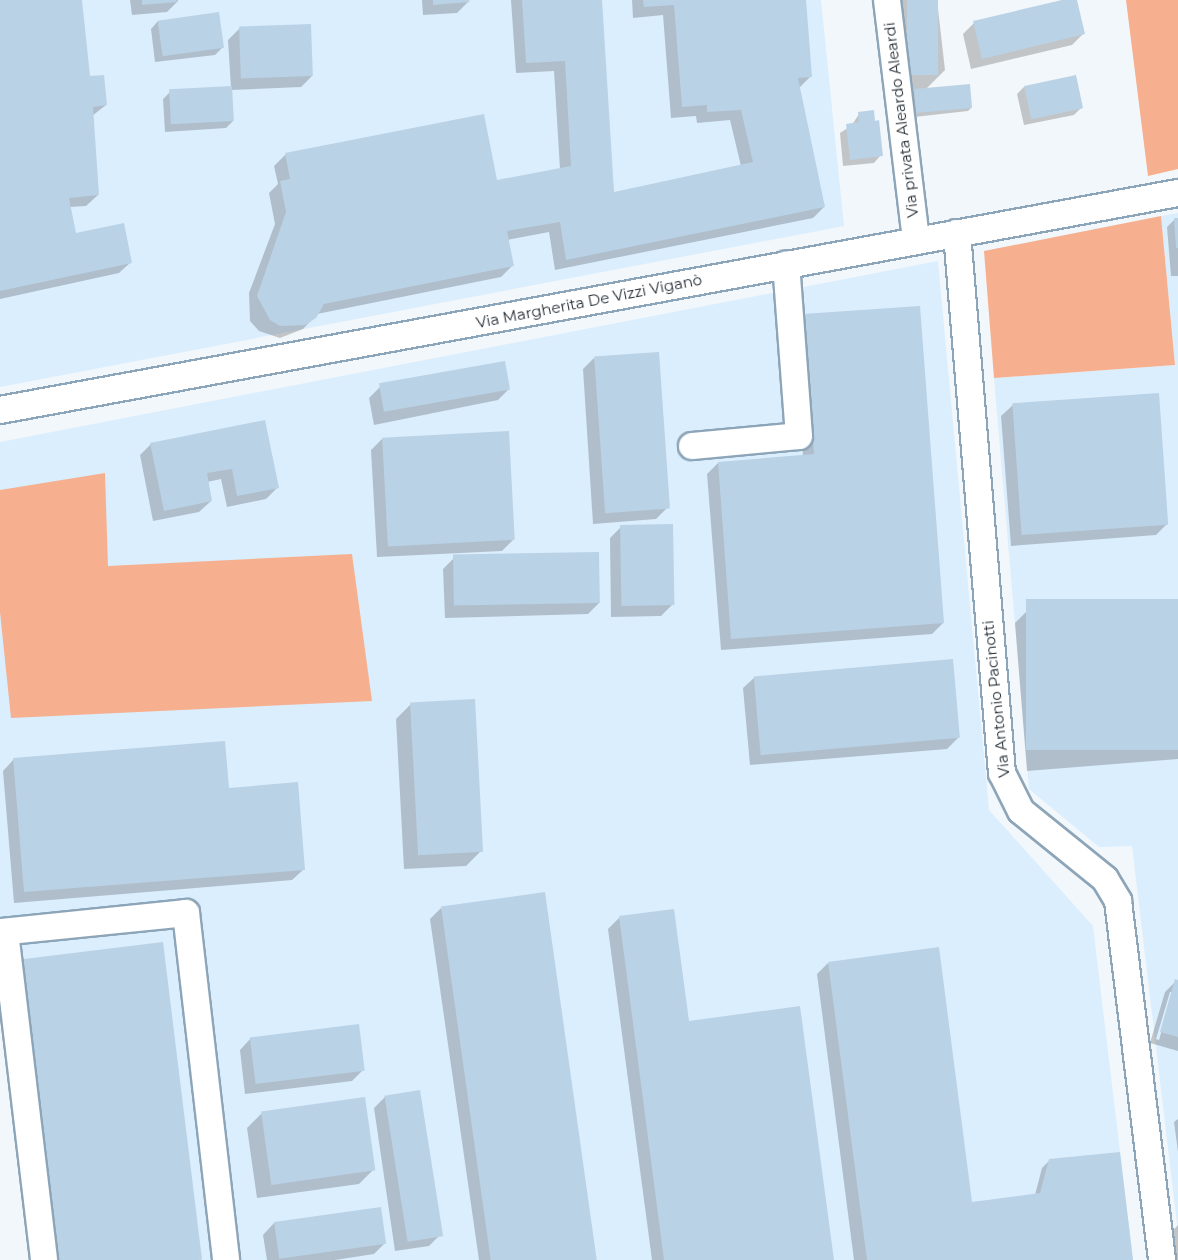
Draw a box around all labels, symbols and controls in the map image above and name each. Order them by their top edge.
street label: Via privata Aleardo Aleardi [880,21,922,219]
street label: Via Margherita De Vizzi Viganò [475,270,703,332]
street label: Via Antonio Pacinotti [979,620,1013,778]

